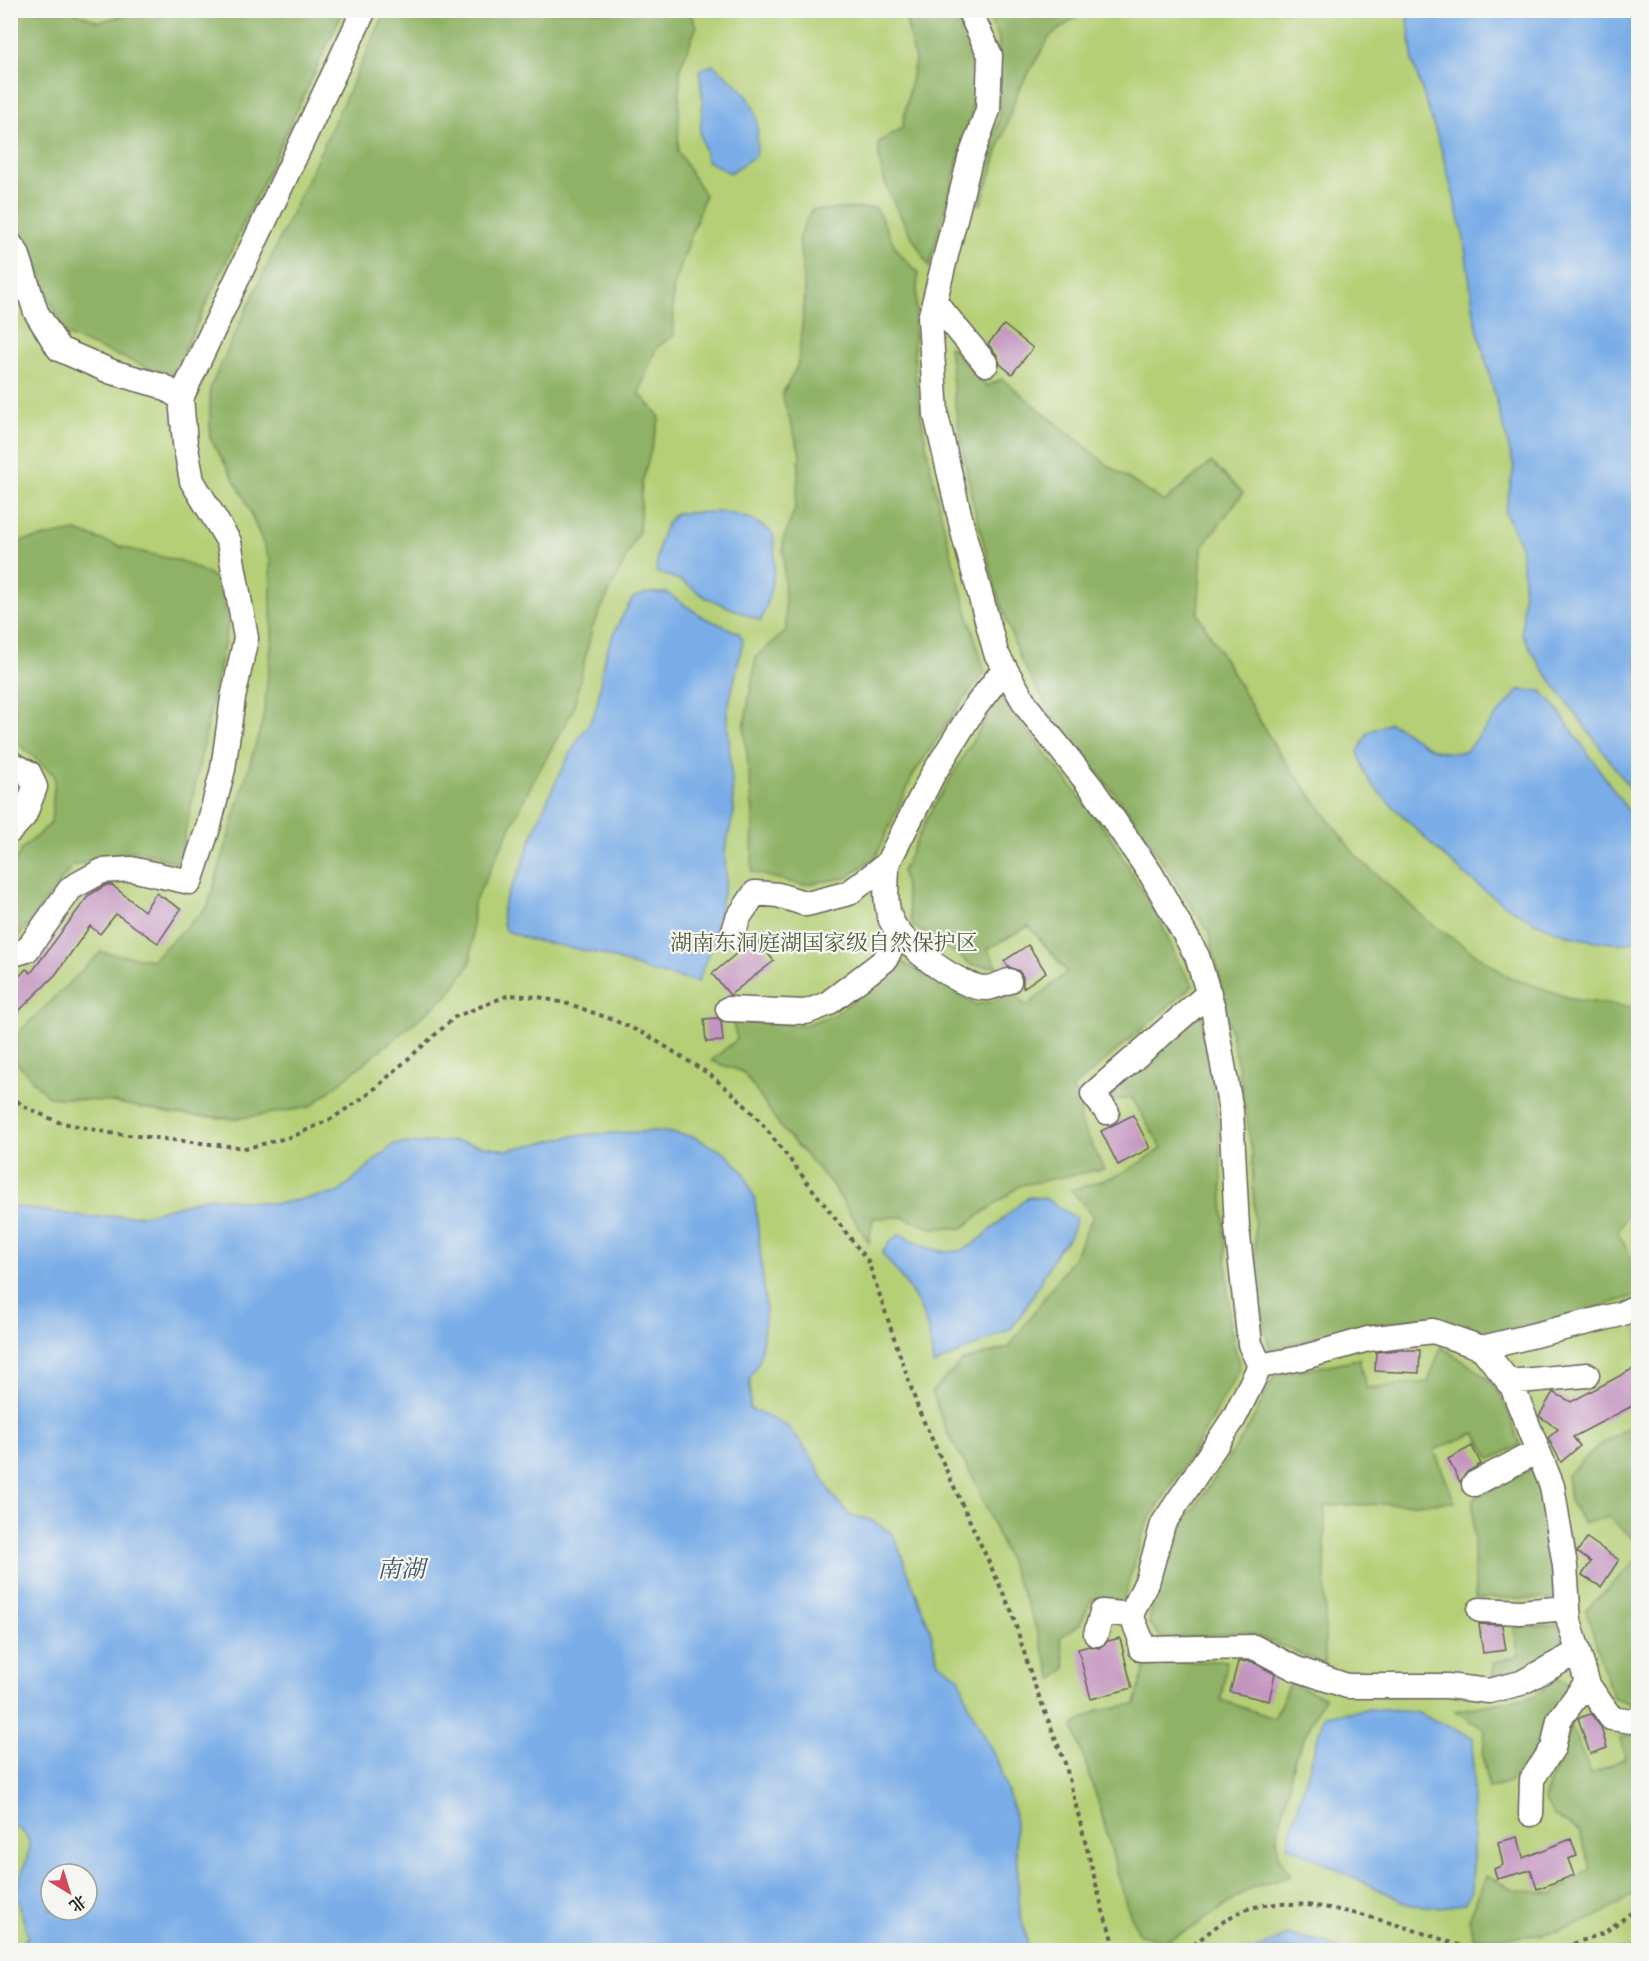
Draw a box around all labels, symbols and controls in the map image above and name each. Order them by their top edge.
park label: 湖南东洞庭湖国家级自然保护区 [670,930,978,958]
water label: 南湖 [377,1555,429,1586]
north arrow [39,1862,99,1922]
text: 北 [65,1889,89,1915]

